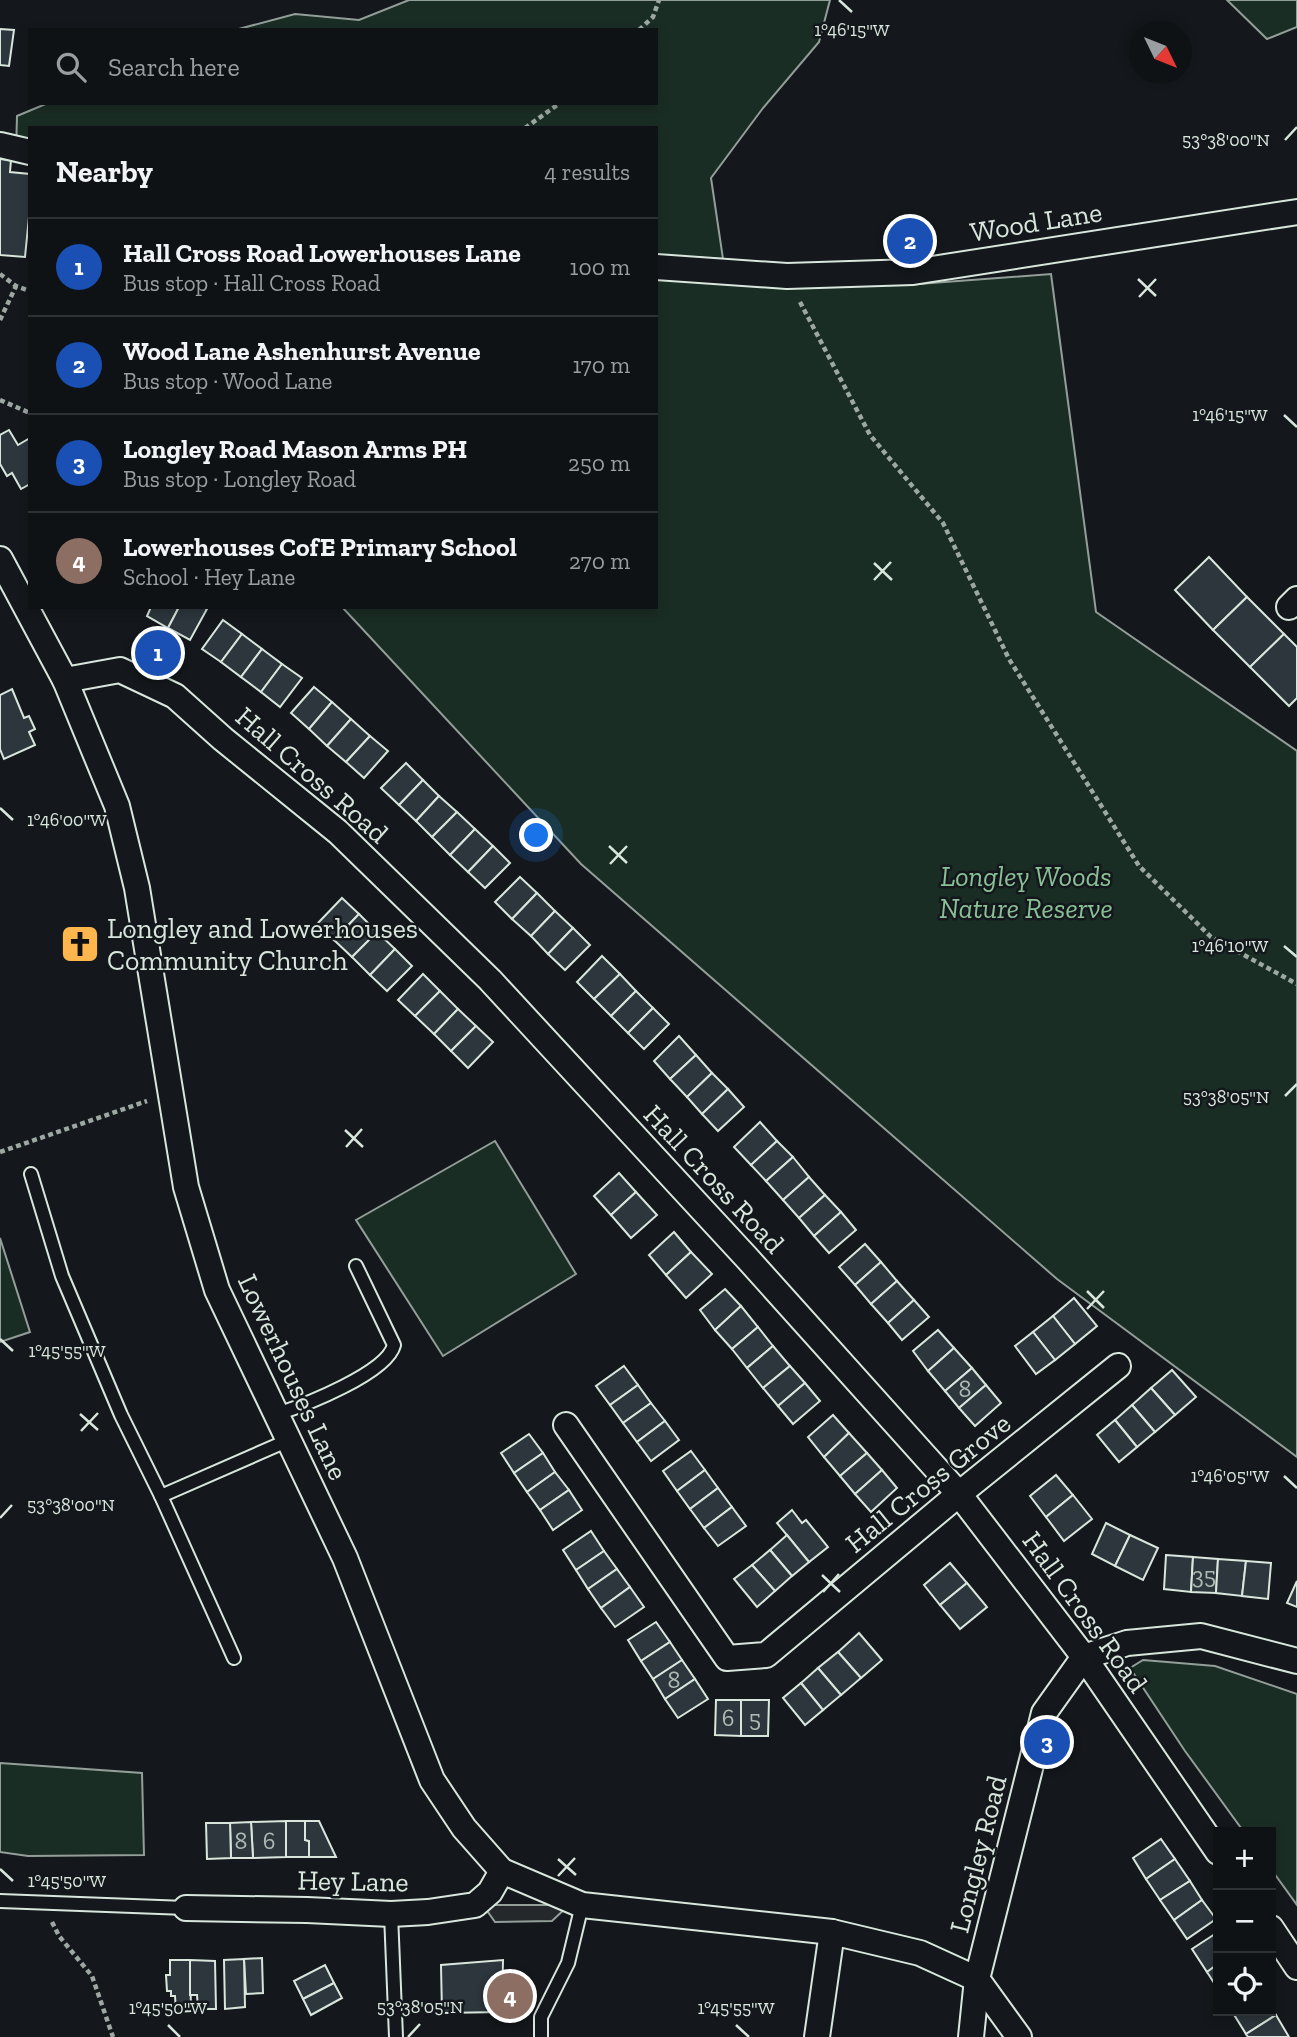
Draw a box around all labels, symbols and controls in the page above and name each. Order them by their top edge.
text: 1°46'15"W [814,19,890,41]
north arrow [1129,21,1192,84]
search box [28,28,658,105]
icon: search [52,48,90,86]
text: Search here [108,51,240,83]
text: 53°38'00"N [1182,129,1270,151]
text: Nearby [56,154,153,190]
text: 4 results [544,158,630,186]
street label: Wood Lane [968,195,1104,249]
pin: 2 [887,215,933,267]
text: Hall Cross Road Lowerhouses Lane [123,237,521,269]
text: 1 [74,253,84,281]
text: 100 m [570,253,630,281]
text: Bus stop · Hall Cross Road [123,269,380,297]
text: Wood Lane Ashenhurst Avenue [123,335,480,367]
text: 2 [73,351,85,379]
text: 170 m [572,351,630,379]
text: Bus stop · Wood Lane [123,367,332,395]
text: 1°46'15"W [1192,404,1268,426]
text: Longley Road Mason Arms PH [123,433,467,465]
text: 3 [73,449,85,477]
text: 250 m [568,449,630,477]
text: Bus stop · Longley Road [123,465,356,493]
text: Lowerhouses CofE Primary School [123,531,517,563]
text: 4 [72,547,86,575]
text: 270 m [569,547,630,575]
text: School · Hey Lane [123,563,295,591]
pin: 1 [135,627,181,679]
street label: Hall Cross Road [229,700,395,850]
text: 1°46'00"W [27,809,107,831]
your location [519,818,553,852]
park label: Longley Woods Nature Reserve [939,860,1113,925]
place label: Longley and Lowerhouses Community Church [107,912,418,977]
church icon: Longley and Lowerhouses Community Church [59,923,101,965]
text: 1°46'10"W [1192,935,1268,957]
text: 53°38'05"N [1183,1086,1269,1108]
street label: Hall Cross Road [637,1098,791,1260]
street label: Lowerhouses Lane [231,1269,355,1485]
text: 1°45'55"W [28,1340,106,1362]
house number: 8 [959,1374,971,1403]
street label: Hall Cross Grove [839,1406,1017,1560]
text: 1°46'05"W [1191,1465,1270,1487]
text: 53°38'00"N [27,1494,115,1516]
street label: Hall Cross Road [1016,1525,1154,1699]
house number: 35 [1192,1561,1216,1590]
house number: 8 [668,1665,680,1694]
house number: 6 [722,1703,734,1732]
house number: 5 [749,1704,761,1733]
pin: 3 [1024,1716,1070,1768]
street label: Longley Road [942,1772,1014,1936]
house number: 8 [235,1826,247,1855]
house number: 6 [263,1826,275,1855]
map controls [1213,1827,1276,2016]
button: + [1213,1827,1276,1890]
street label: Hey Lane [297,1864,409,1898]
text: 1°45'50"W [28,1870,106,1892]
button: − [1213,1890,1276,1953]
button: locate [1213,1953,1276,2016]
pin: 4 [487,1970,533,2022]
text: 53°38'05"N [377,1996,463,2018]
text: 1°45'50"W [129,1997,207,2019]
text: 1°45'55"W [697,1997,775,2019]

